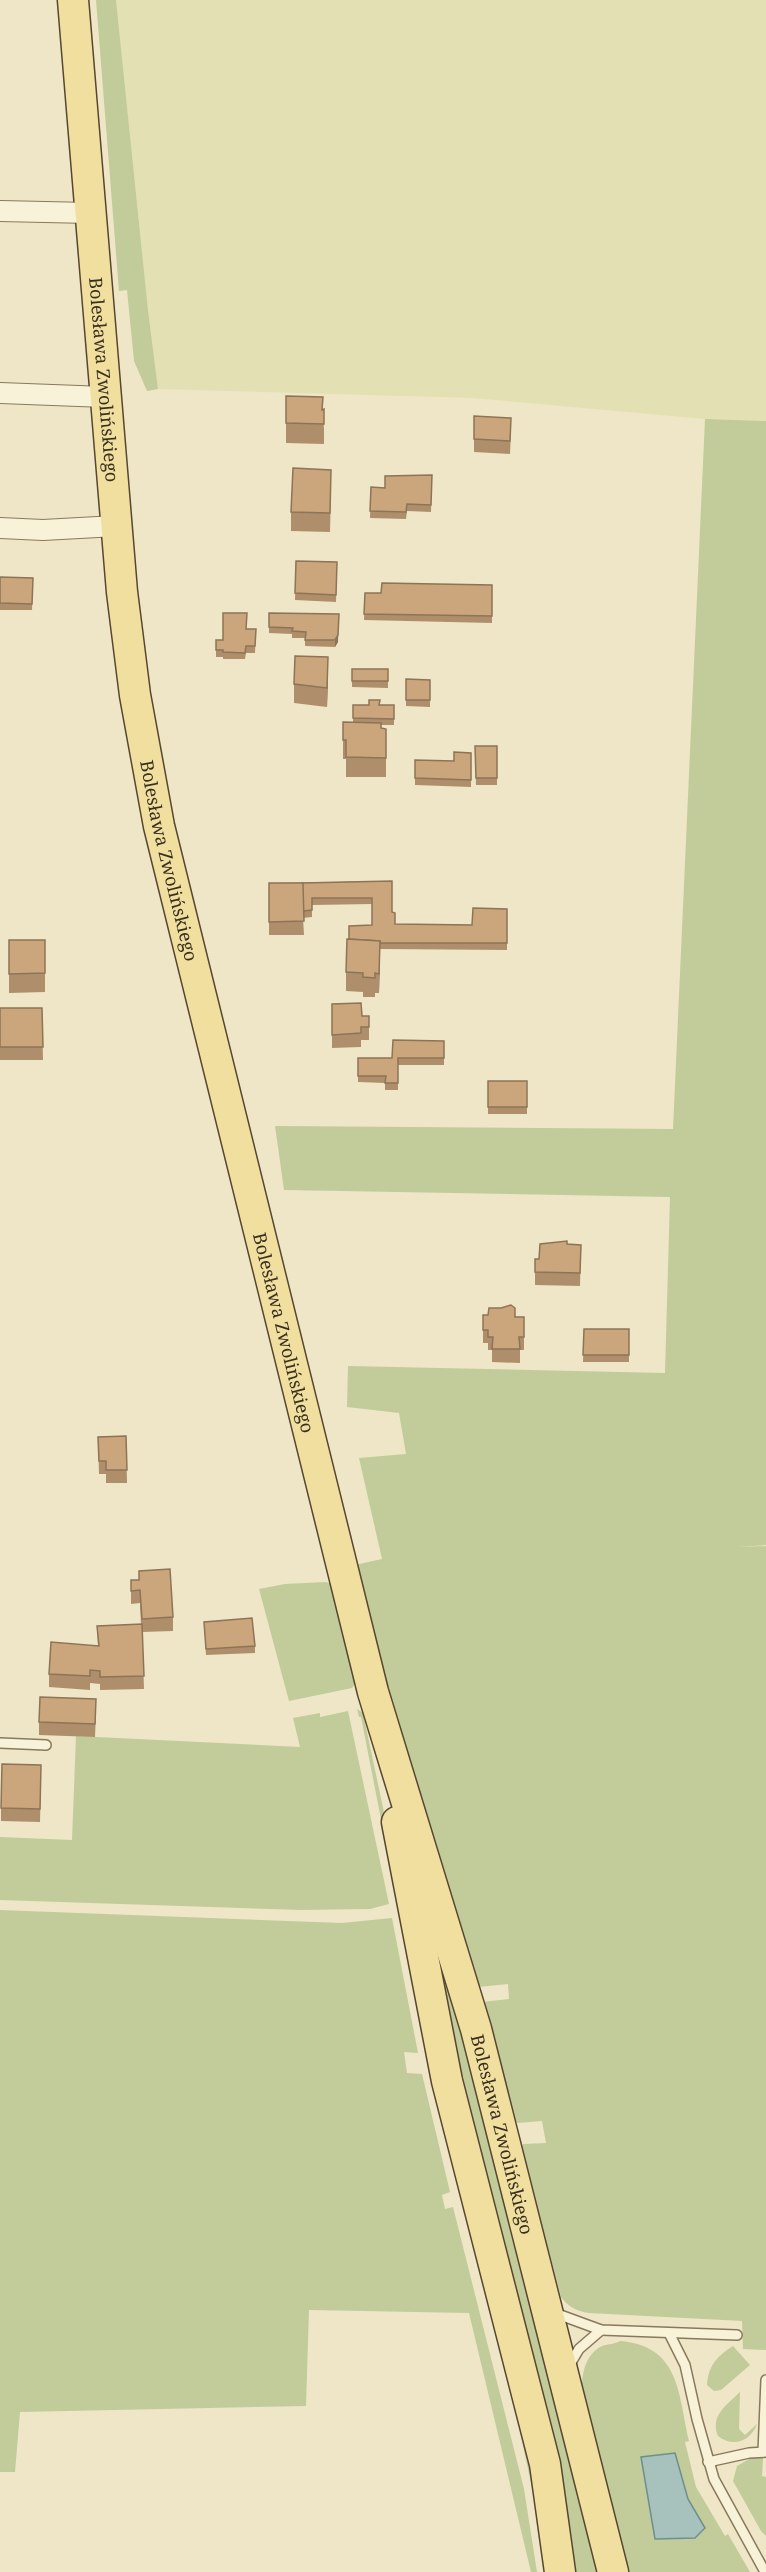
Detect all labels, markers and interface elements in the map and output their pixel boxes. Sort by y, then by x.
street label: Bolesława Zwolińskiego [84,276,125,483]
street label: Bolesława Zwolińskiego [135,758,204,964]
street label: Bolesława Zwolińskiego [248,1230,321,1435]
street label: Bolesława Zwolińskiego [466,2032,539,2237]

